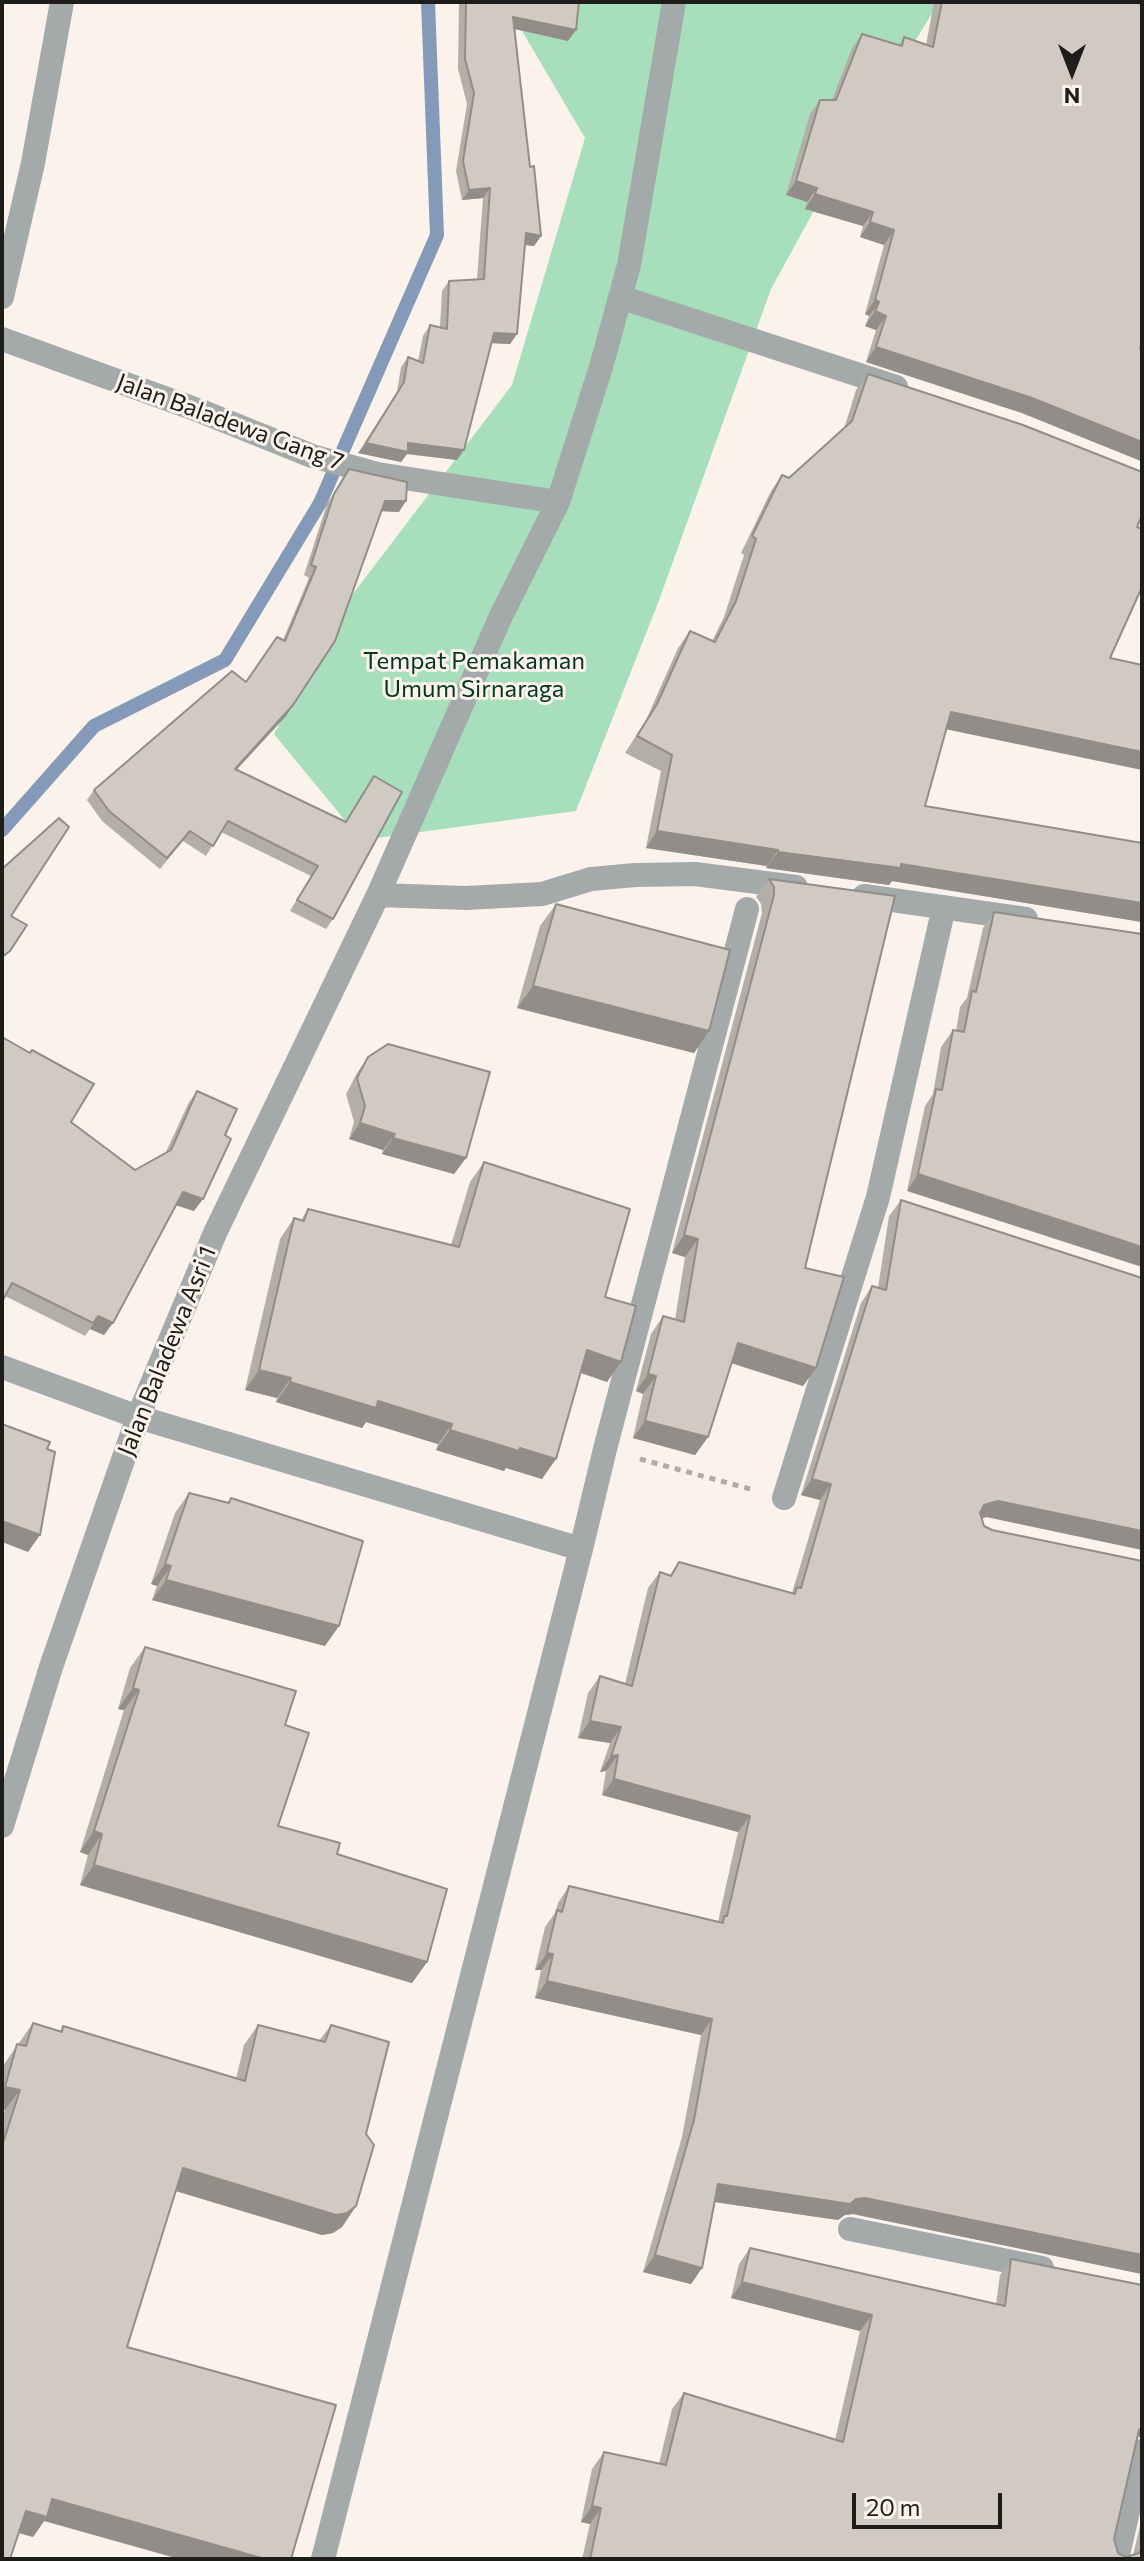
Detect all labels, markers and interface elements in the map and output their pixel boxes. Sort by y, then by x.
north arrow [1032,32,1112,112]
text: N [1064,83,1080,110]
street label: Jalan Baladewa Gang 7 [112,367,348,477]
park label: Tempat Pemakaman Umum Sirnaraga [363,647,585,703]
street label: Jalan Baladewa Asri 1 [112,1242,222,1460]
scale bar [856,2477,1006,2527]
text: 20 m [866,2492,920,2521]

